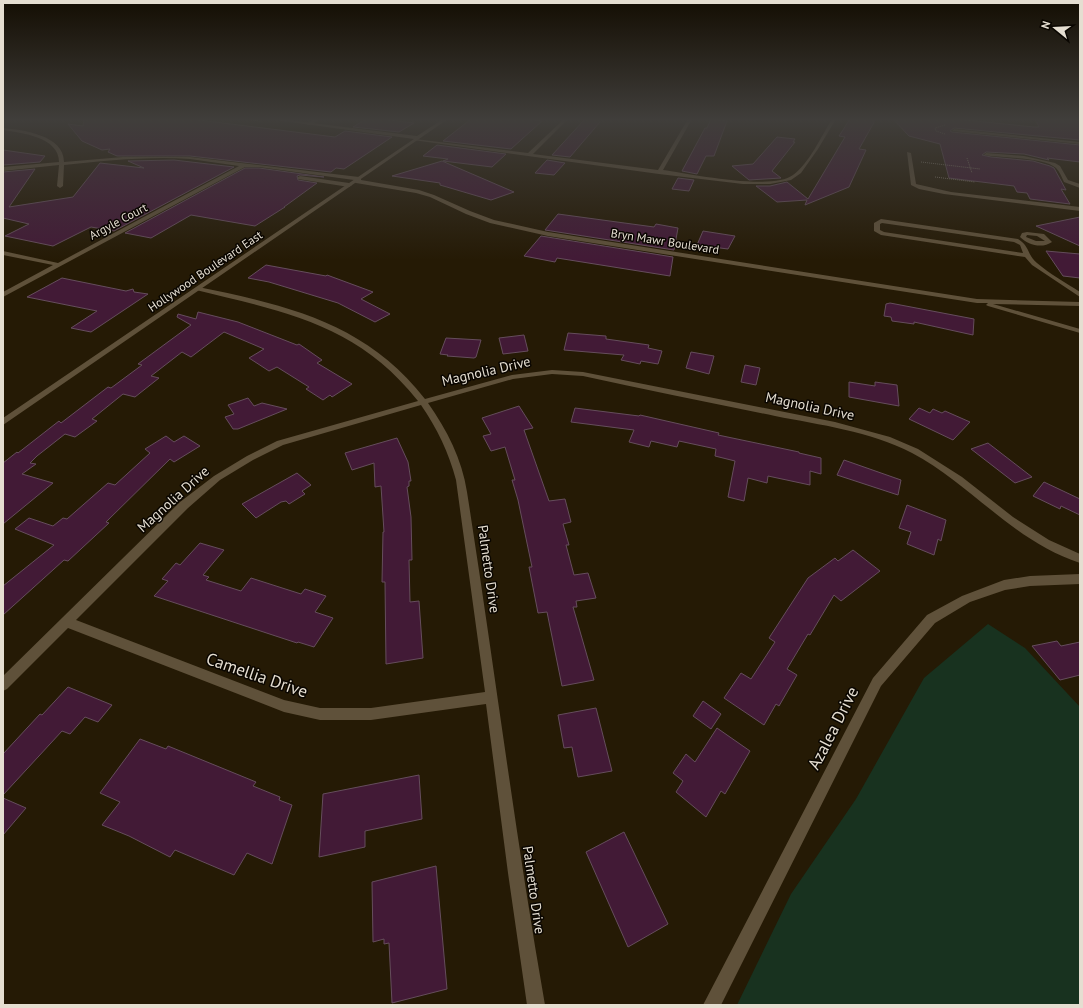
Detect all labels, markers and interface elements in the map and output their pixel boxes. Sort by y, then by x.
north arrow [1035,8,1075,48]
text: N [1038,19,1053,31]
street label: Argyle Court [86,199,150,243]
street label: Bryn Mawr Boulevard [610,225,720,257]
street label: Hollywood Boulevard East [145,227,265,315]
street label: Magnolia Drive [440,352,532,390]
street label: Magnolia Drive [764,388,856,424]
street label: Magnolia Drive [133,462,213,536]
street label: Palmetto Drive [474,524,504,614]
street label: Camellia Drive [203,647,311,703]
street label: Azalea Drive [803,683,863,773]
street label: Palmetto Drive [519,845,549,935]

